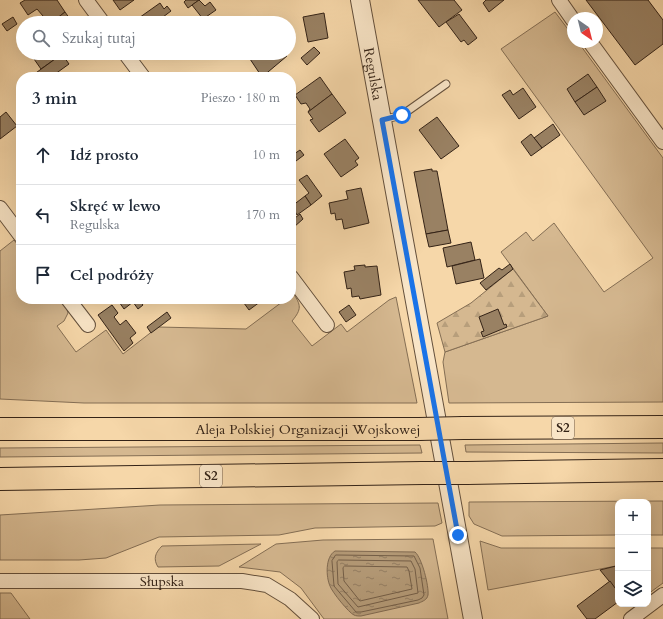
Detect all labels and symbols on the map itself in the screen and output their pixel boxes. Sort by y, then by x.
north arrow [567,12,603,48]
street label: Regulska [359,46,388,102]
route start [393,106,411,124]
road number: S2 [552,417,574,439]
street label: Aleja Polskiej Organizacji Wojskowej [195,420,421,439]
road number: S2 [200,465,222,487]
route end [449,526,467,544]
street label: Słupska [140,572,184,591]

